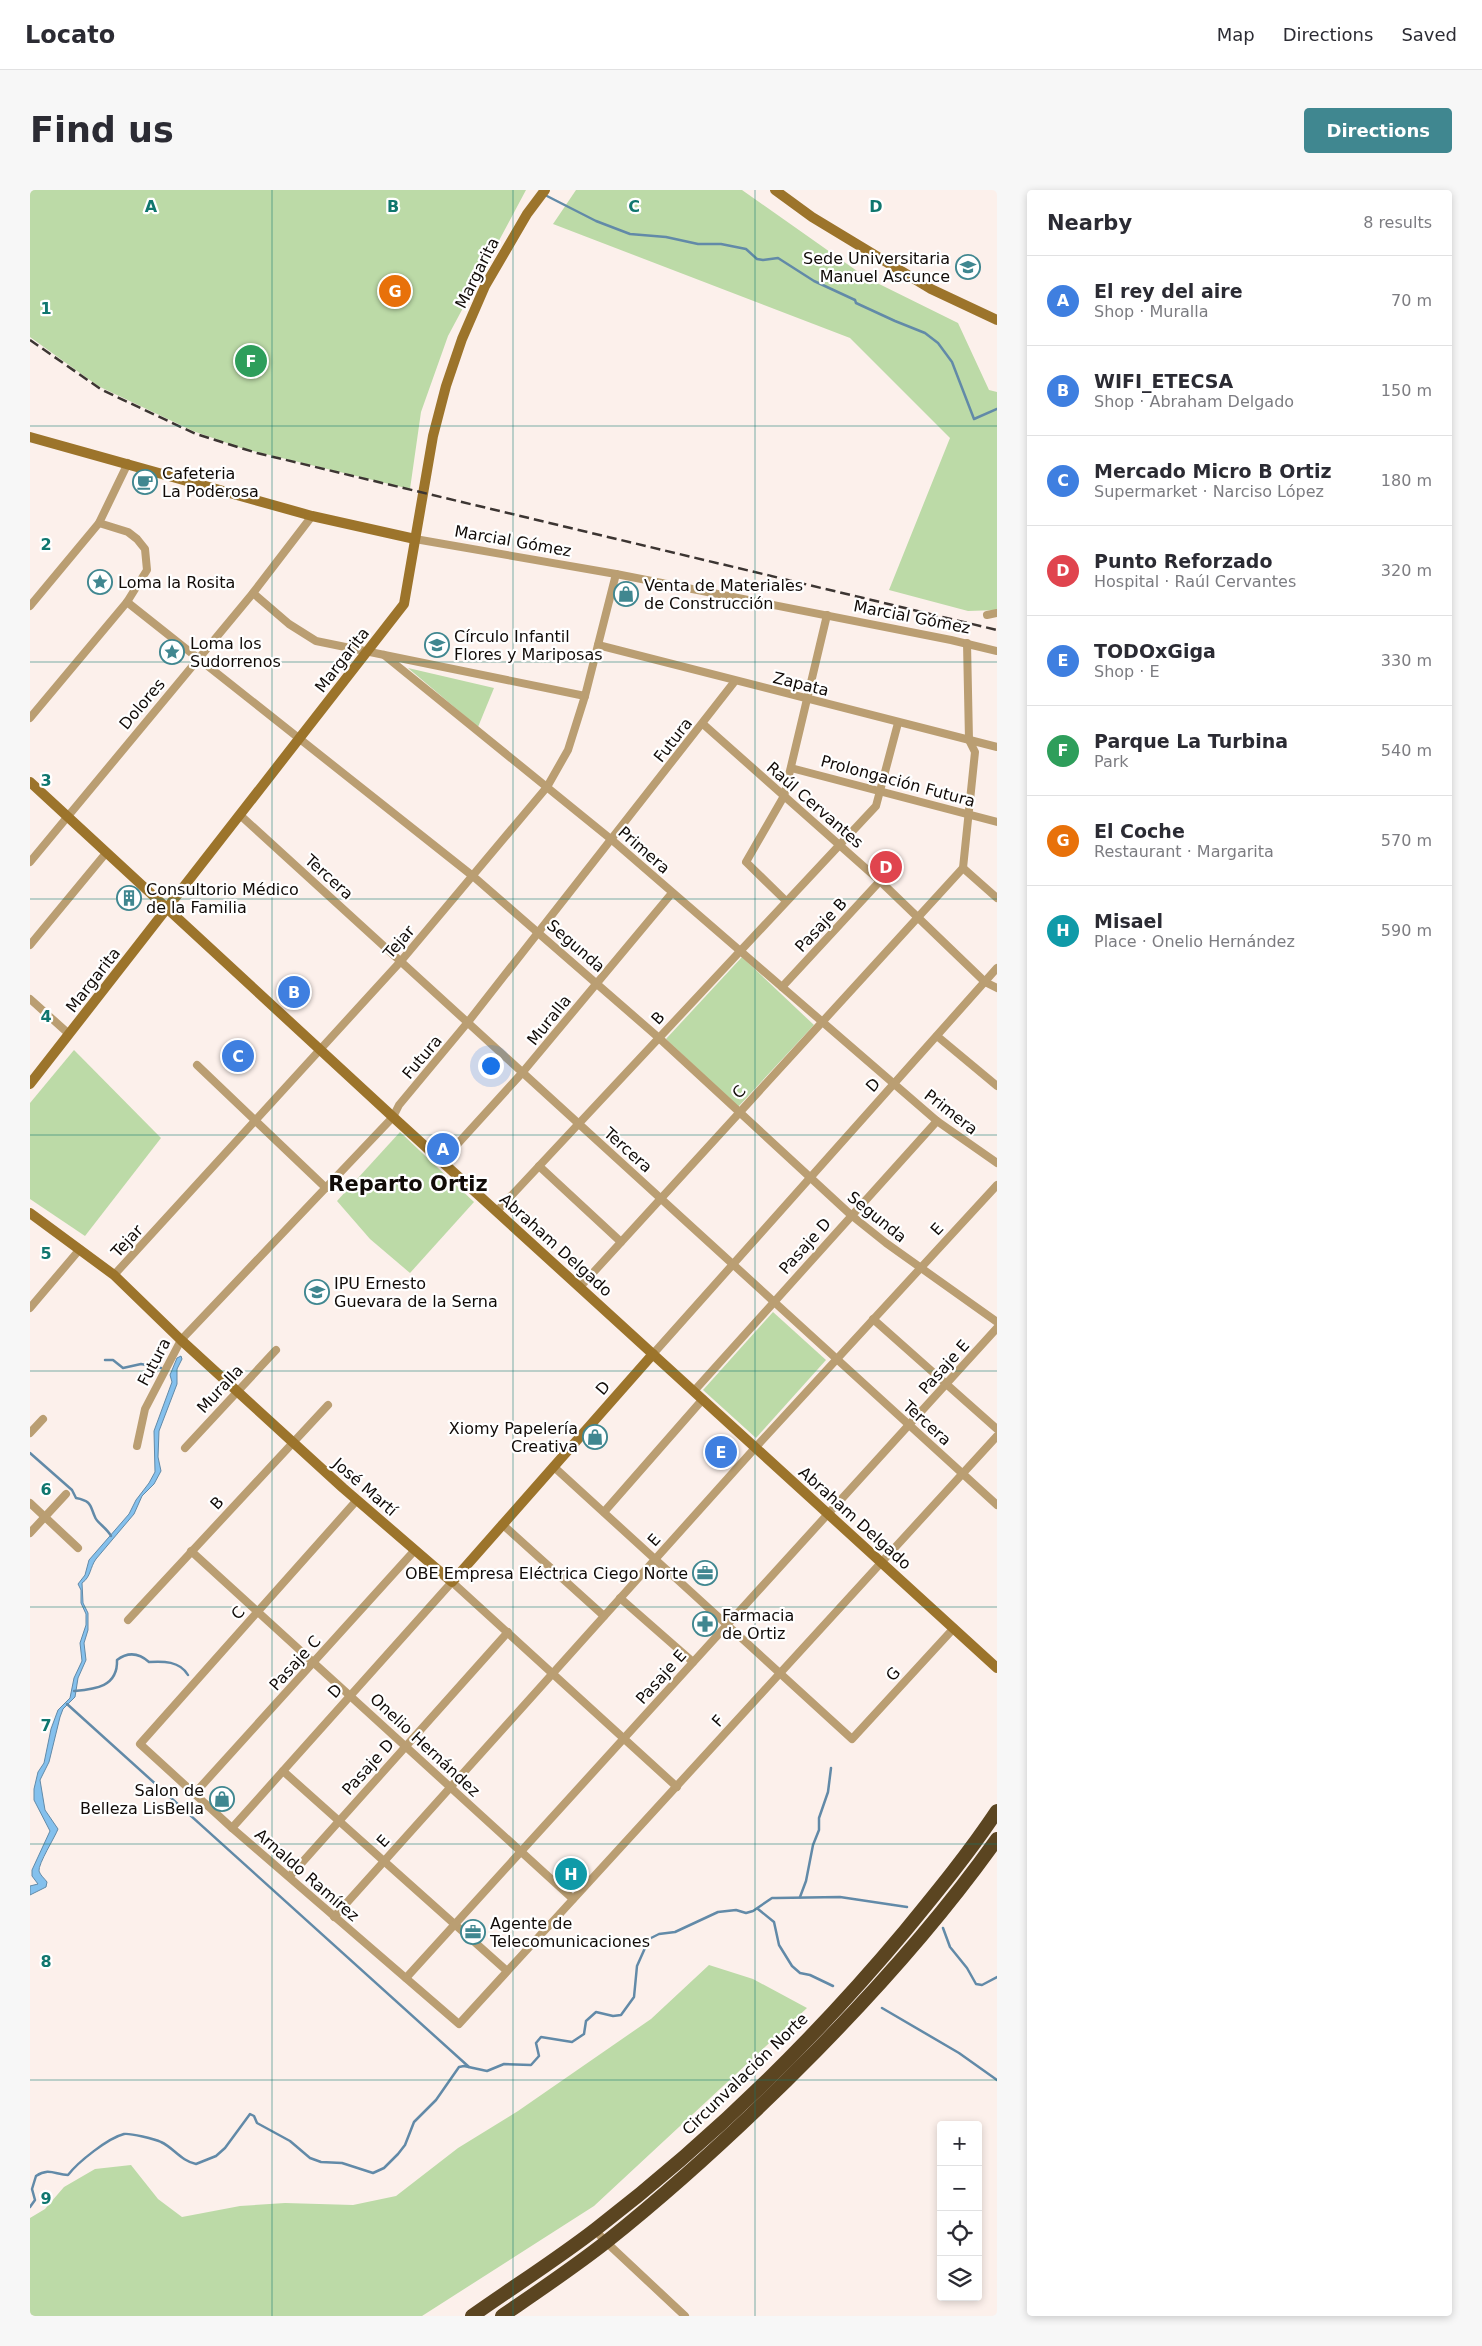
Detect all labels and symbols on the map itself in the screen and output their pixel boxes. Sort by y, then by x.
text: A [145,197,158,216]
text: B [387,197,399,216]
text: C [628,197,640,216]
text: D [869,197,883,216]
street label: Margarita [451,234,503,312]
place label: Sede Universitaria Manuel Ascunce [803,249,950,286]
school or university icon: Sede Universitaria Manuel Ascunce [955,254,981,280]
pin: G [379,272,411,310]
text: 1 [40,299,52,318]
pin: F [235,342,267,380]
place label: Cafeteria La Poderosa [162,464,259,501]
cafe icon: Cafeteria La Poderosa [132,469,158,495]
street label: Marcial Gómez [453,521,573,561]
text: 2 [40,535,52,554]
place icon: Loma la Rosita [87,569,113,595]
place label: Loma la Rosita [118,573,235,592]
place label: Venta de Materiales de Construcción [644,576,803,613]
shop icon: Venta de Materiales de Construcción [613,581,639,607]
street label: Marcial Gómez [852,596,972,638]
street label: Margarita [311,624,373,696]
place label: Círculo Infantil Flores y Mariposas [454,627,603,664]
school or university icon: Círculo Infantil Flores y Mariposas [424,632,450,658]
place label: Loma los Sudorrenos [190,634,281,671]
place icon: Loma los Sudorrenos [159,639,185,665]
street label: Zapata [771,668,831,700]
street label: Dolores [115,675,169,733]
street label: Futura [650,714,696,766]
street label: Prolongación Futura [819,751,977,811]
street label: Raúl Cervantes [763,758,867,852]
text: 3 [40,771,52,790]
street label: Primera [614,822,674,878]
pin: D [870,848,902,886]
street label: Tercera [300,850,357,904]
place label: Consultorio Médico de la Familia [146,880,299,917]
building icon: Consultorio Médico de la Familia [116,885,142,911]
street label: Pasaje B [791,894,851,956]
street label: Segunda [543,916,609,976]
street label: Tejar [379,921,419,963]
street label: Margarita [62,944,124,1016]
pin: B [278,973,310,1011]
street label: Muralla [523,991,575,1049]
text: 4 [40,1007,52,1026]
street label: B [647,1008,669,1028]
street label: Futura [398,1031,446,1083]
pin: C [222,1037,254,1075]
your location [478,1053,504,1079]
street label: D [862,1074,884,1096]
street label: C [728,1081,750,1103]
street label: Primera [921,1085,981,1139]
street label: Tercera [599,1123,656,1177]
pin: A [427,1130,459,1168]
district label: Reparto Ortiz [328,1172,488,1196]
street label: Segunda [844,1187,910,1247]
street label: Abraham Delgado [496,1190,616,1300]
street label: Pasaje D [775,1214,835,1278]
street label: E [927,1219,947,1239]
street label: Tejar [107,1220,147,1262]
text: 5 [40,1244,52,1263]
place label: IPU Ernesto Guevara de la Serna [334,1274,498,1311]
school or university icon: IPU Ernesto Guevara de la Serna [304,1279,330,1305]
street label: Futura [134,1335,174,1389]
street label: Pasaje E [915,1336,973,1398]
street label: Muralla [193,1361,247,1417]
street label: D [592,1377,614,1399]
street label: Tercera [898,1396,955,1450]
place label: Xiomy Papelería Creativa [449,1419,578,1456]
shop icon: Xiomy Papelería Creativa [582,1424,608,1450]
pin: E [705,1433,737,1471]
street label: José Martí [328,1453,401,1520]
street label: Abraham Delgado [795,1463,915,1573]
text: 6 [40,1480,52,1499]
street label: B [206,1493,228,1513]
street label: E [644,1530,664,1550]
office icon: OBE Empresa Eléctrica Ciego Norte [692,1560,718,1586]
place label: OBE Empresa Eléctrica Ciego Norte [405,1564,688,1583]
street label: C [227,1602,249,1624]
place label: Farmacia de Ortiz [722,1606,794,1643]
pharmacy icon: Farmacia de Ortiz [692,1611,718,1637]
street label: Pasaje C [265,1632,325,1694]
street label: Pasaje E [632,1646,690,1708]
street label: G [882,1663,904,1685]
street label: D [324,1680,346,1702]
street label: Onelio Hernández [366,1689,484,1801]
street label: F [708,1711,728,1731]
text: 7 [40,1716,52,1735]
street label: Pasaje D [338,1735,398,1799]
place label: Salon de Belleza LisBella [80,1781,204,1818]
shop icon: Salon de Belleza LisBella [209,1786,235,1812]
street label: Arnaldo Ramírez [251,1825,363,1925]
street label: E [373,1831,393,1851]
pin: H [555,1855,587,1893]
place label: Agente de Telecomunicaciones [489,1914,650,1951]
office icon: Agente de Telecomunicaciones [460,1919,486,1945]
text: 8 [40,1952,52,1971]
street label: Circunvalación Norte [678,2009,812,2139]
text: 9 [40,2189,52,2208]

